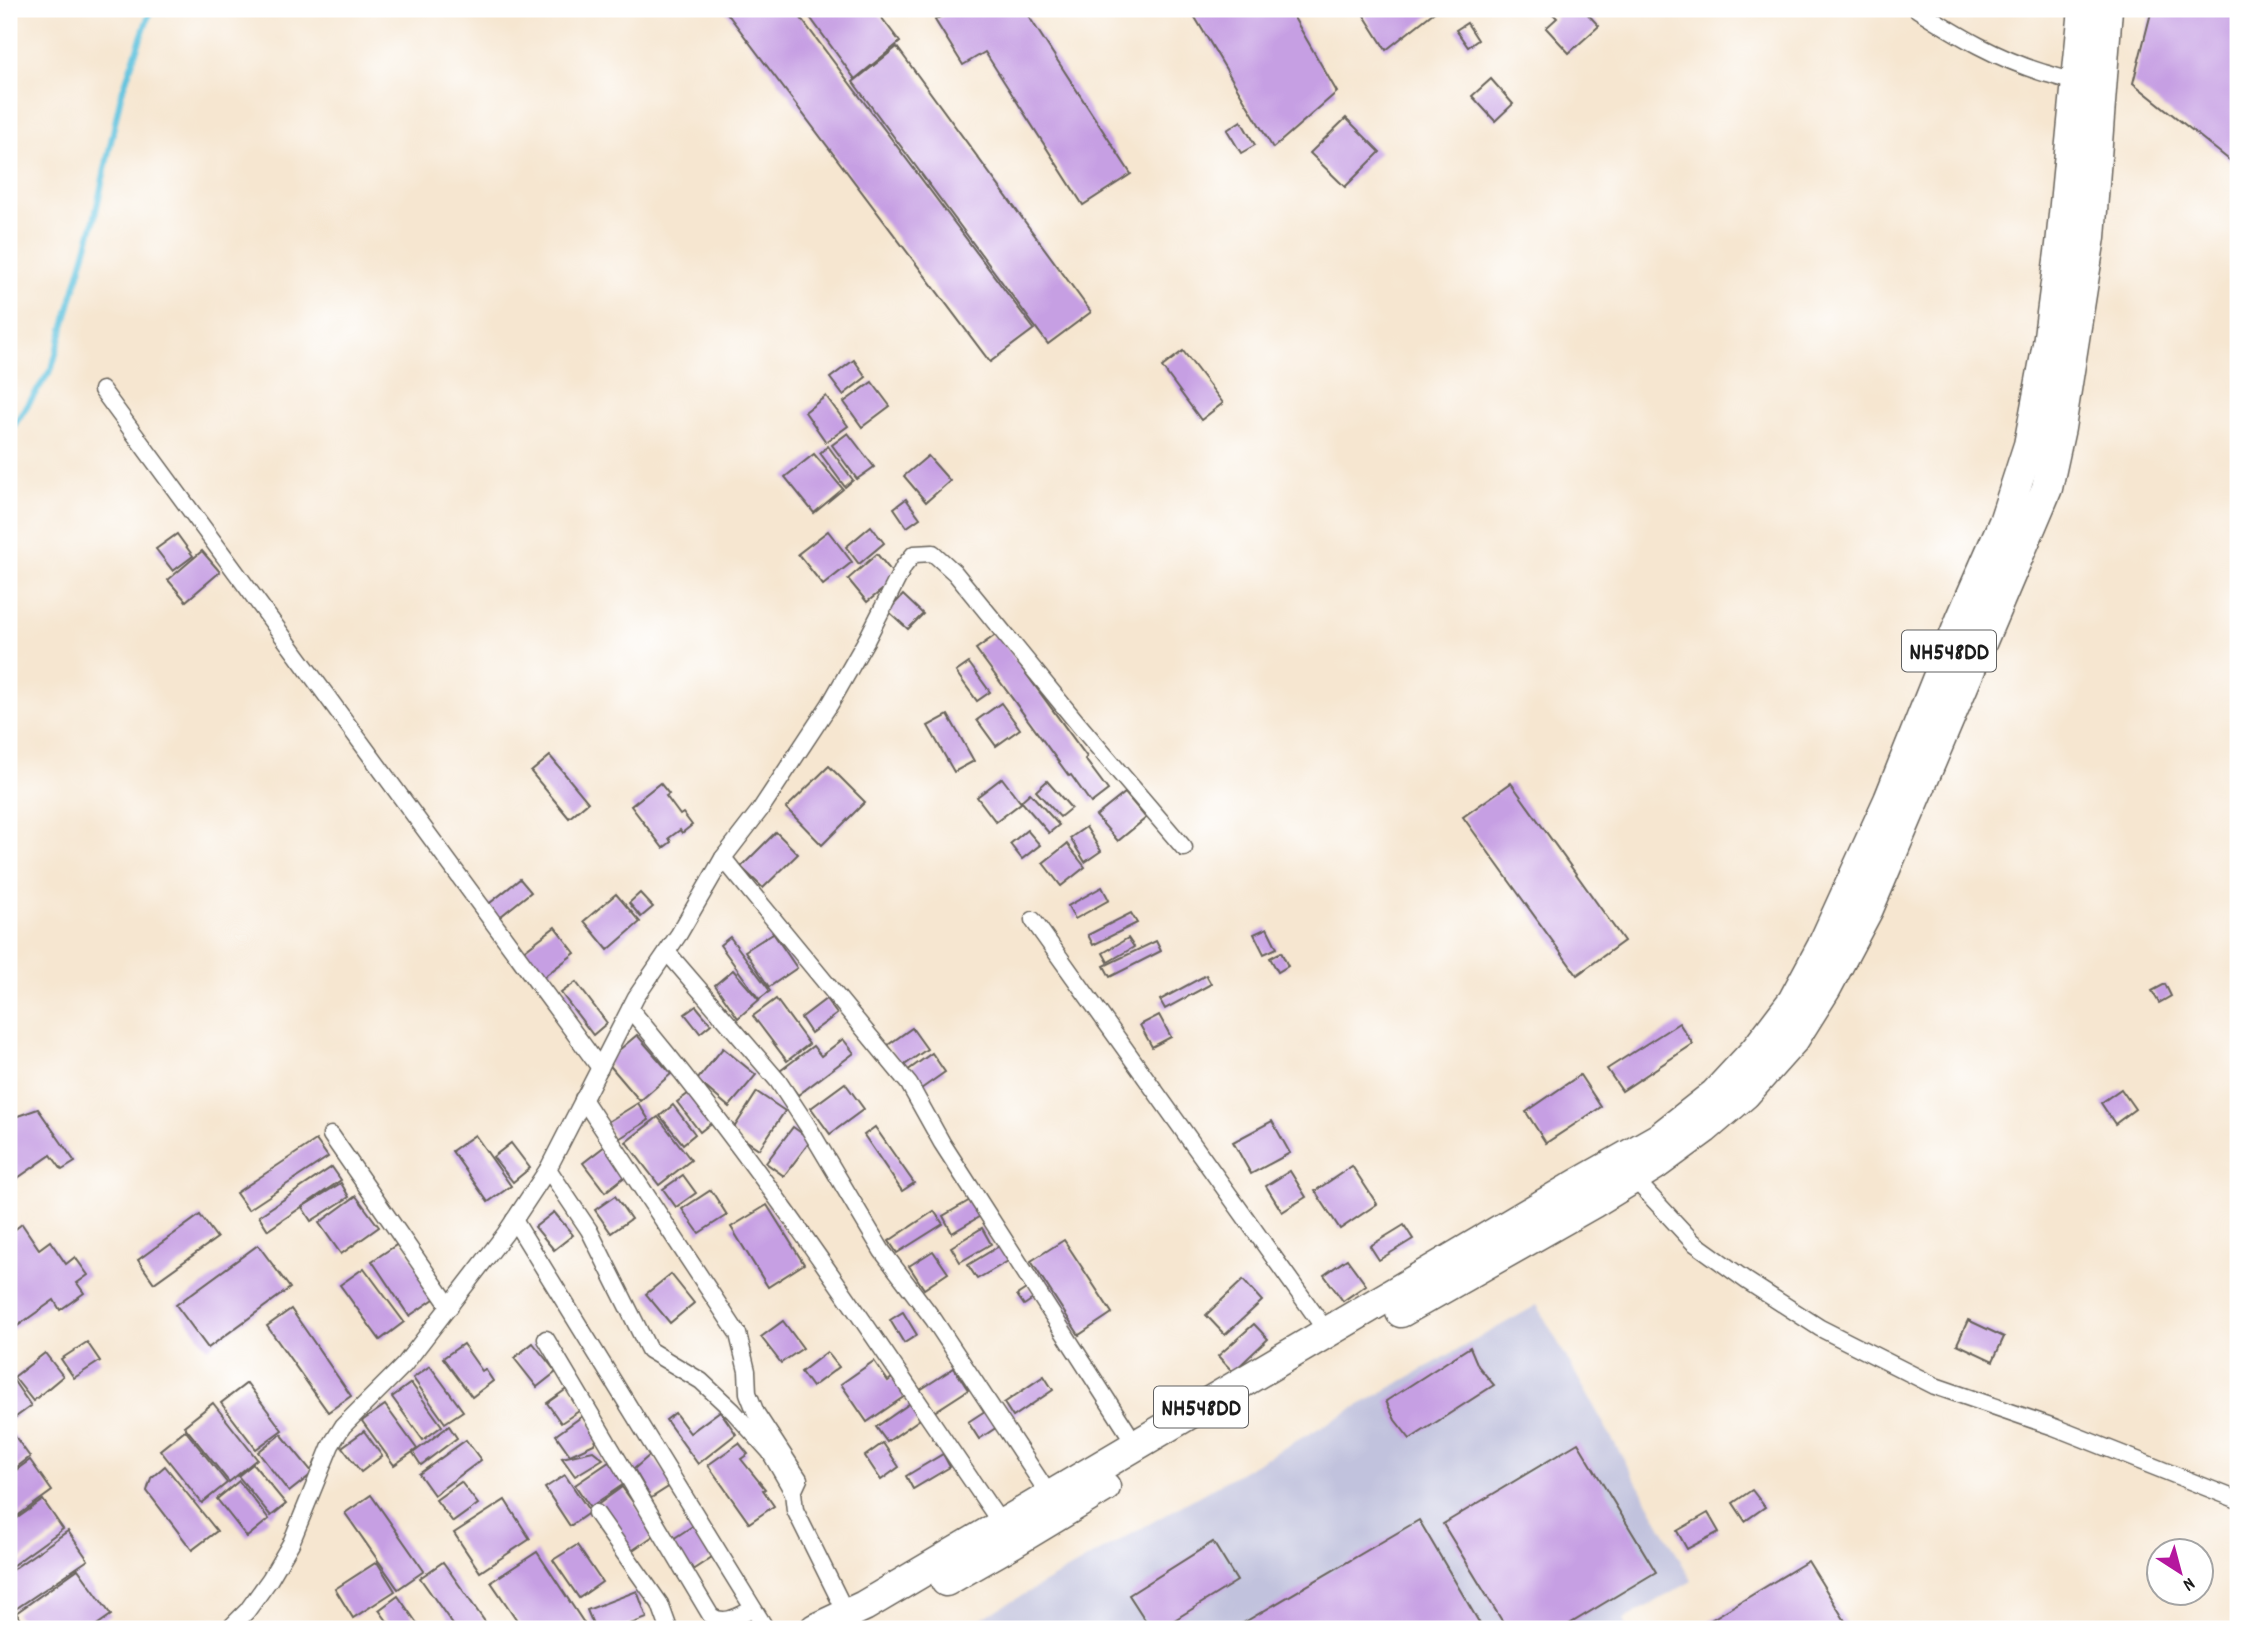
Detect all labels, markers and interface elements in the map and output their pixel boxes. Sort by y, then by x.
road number: NH548DD [1902,630,1996,672]
road number: NH548DD [1154,1386,1248,1428]
north arrow [2146,1536,2216,1606]
text: N [2176,1569,2200,1597]

